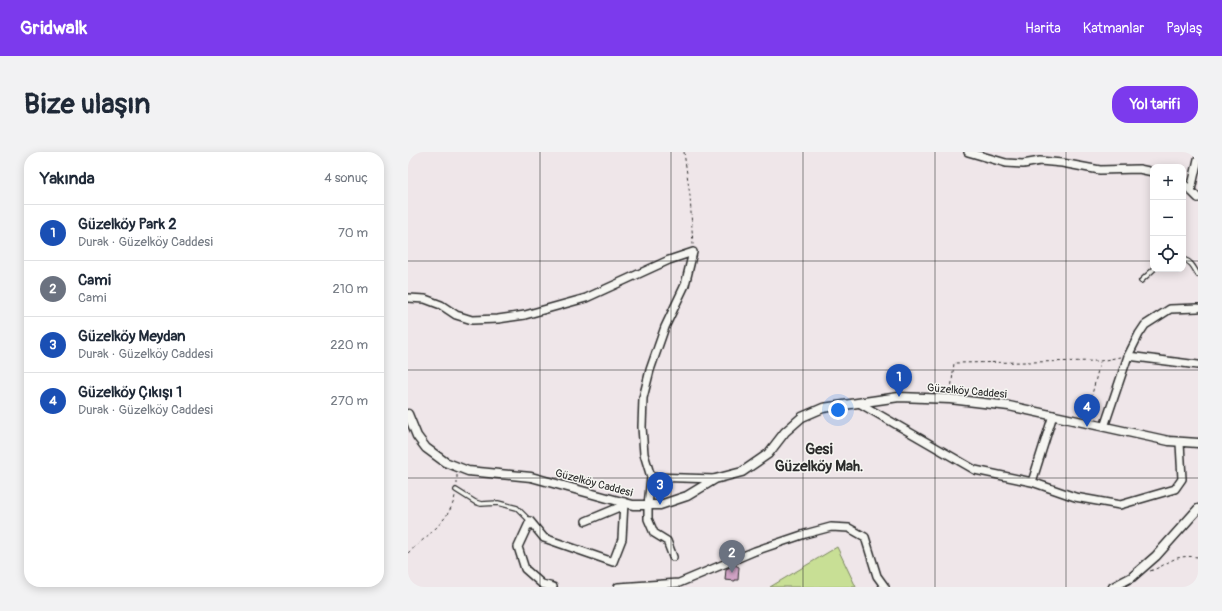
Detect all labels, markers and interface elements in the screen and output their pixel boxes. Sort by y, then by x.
text: Gridwalk [20,16,87,40]
text: Harita [1025,20,1061,37]
text: Katmanlar [1083,20,1144,37]
text: Paylaş [1166,20,1202,37]
button: Yol tarifi [1112,86,1198,123]
text: Bize ulaşın [24,87,150,122]
map controls [1150,164,1186,272]
button: + [1150,164,1186,200]
text: Yakında [40,168,95,189]
text: 4 sonuç [324,170,368,186]
button: − [1150,200,1186,236]
text: Güzelköy Park 2 [78,215,177,234]
text: 1 [50,225,56,241]
text: 70 m [338,225,368,241]
text: Durak · Güzelköy Caddesi [78,234,213,250]
button: locate [1150,236,1186,272]
text: Cami [78,271,111,290]
text: 2 [49,281,57,297]
text: 210 m [332,281,368,297]
text: Cami [78,290,107,306]
text: Güzelköy Meydan [78,327,186,346]
text: 3 [49,337,57,353]
text: 220 m [330,337,368,353]
text: Durak · Güzelköy Caddesi [78,346,213,362]
pin: 1 [886,364,912,397]
street label: Güzelköy Caddesi [927,381,1008,401]
text: Güzelköy Çıkışı 1 [78,383,182,402]
text: 4 [49,393,57,409]
text: 270 m [331,393,368,409]
pin: 4 [1074,394,1100,427]
your location [828,400,848,420]
text: Durak · Güzelköy Caddesi [78,402,213,418]
district label: Gesi Güzelköy Mah. [775,440,863,476]
street label: Güzelköy Caddesi [554,466,635,500]
pin: 3 [647,472,673,505]
pin: 2 [719,540,745,573]

